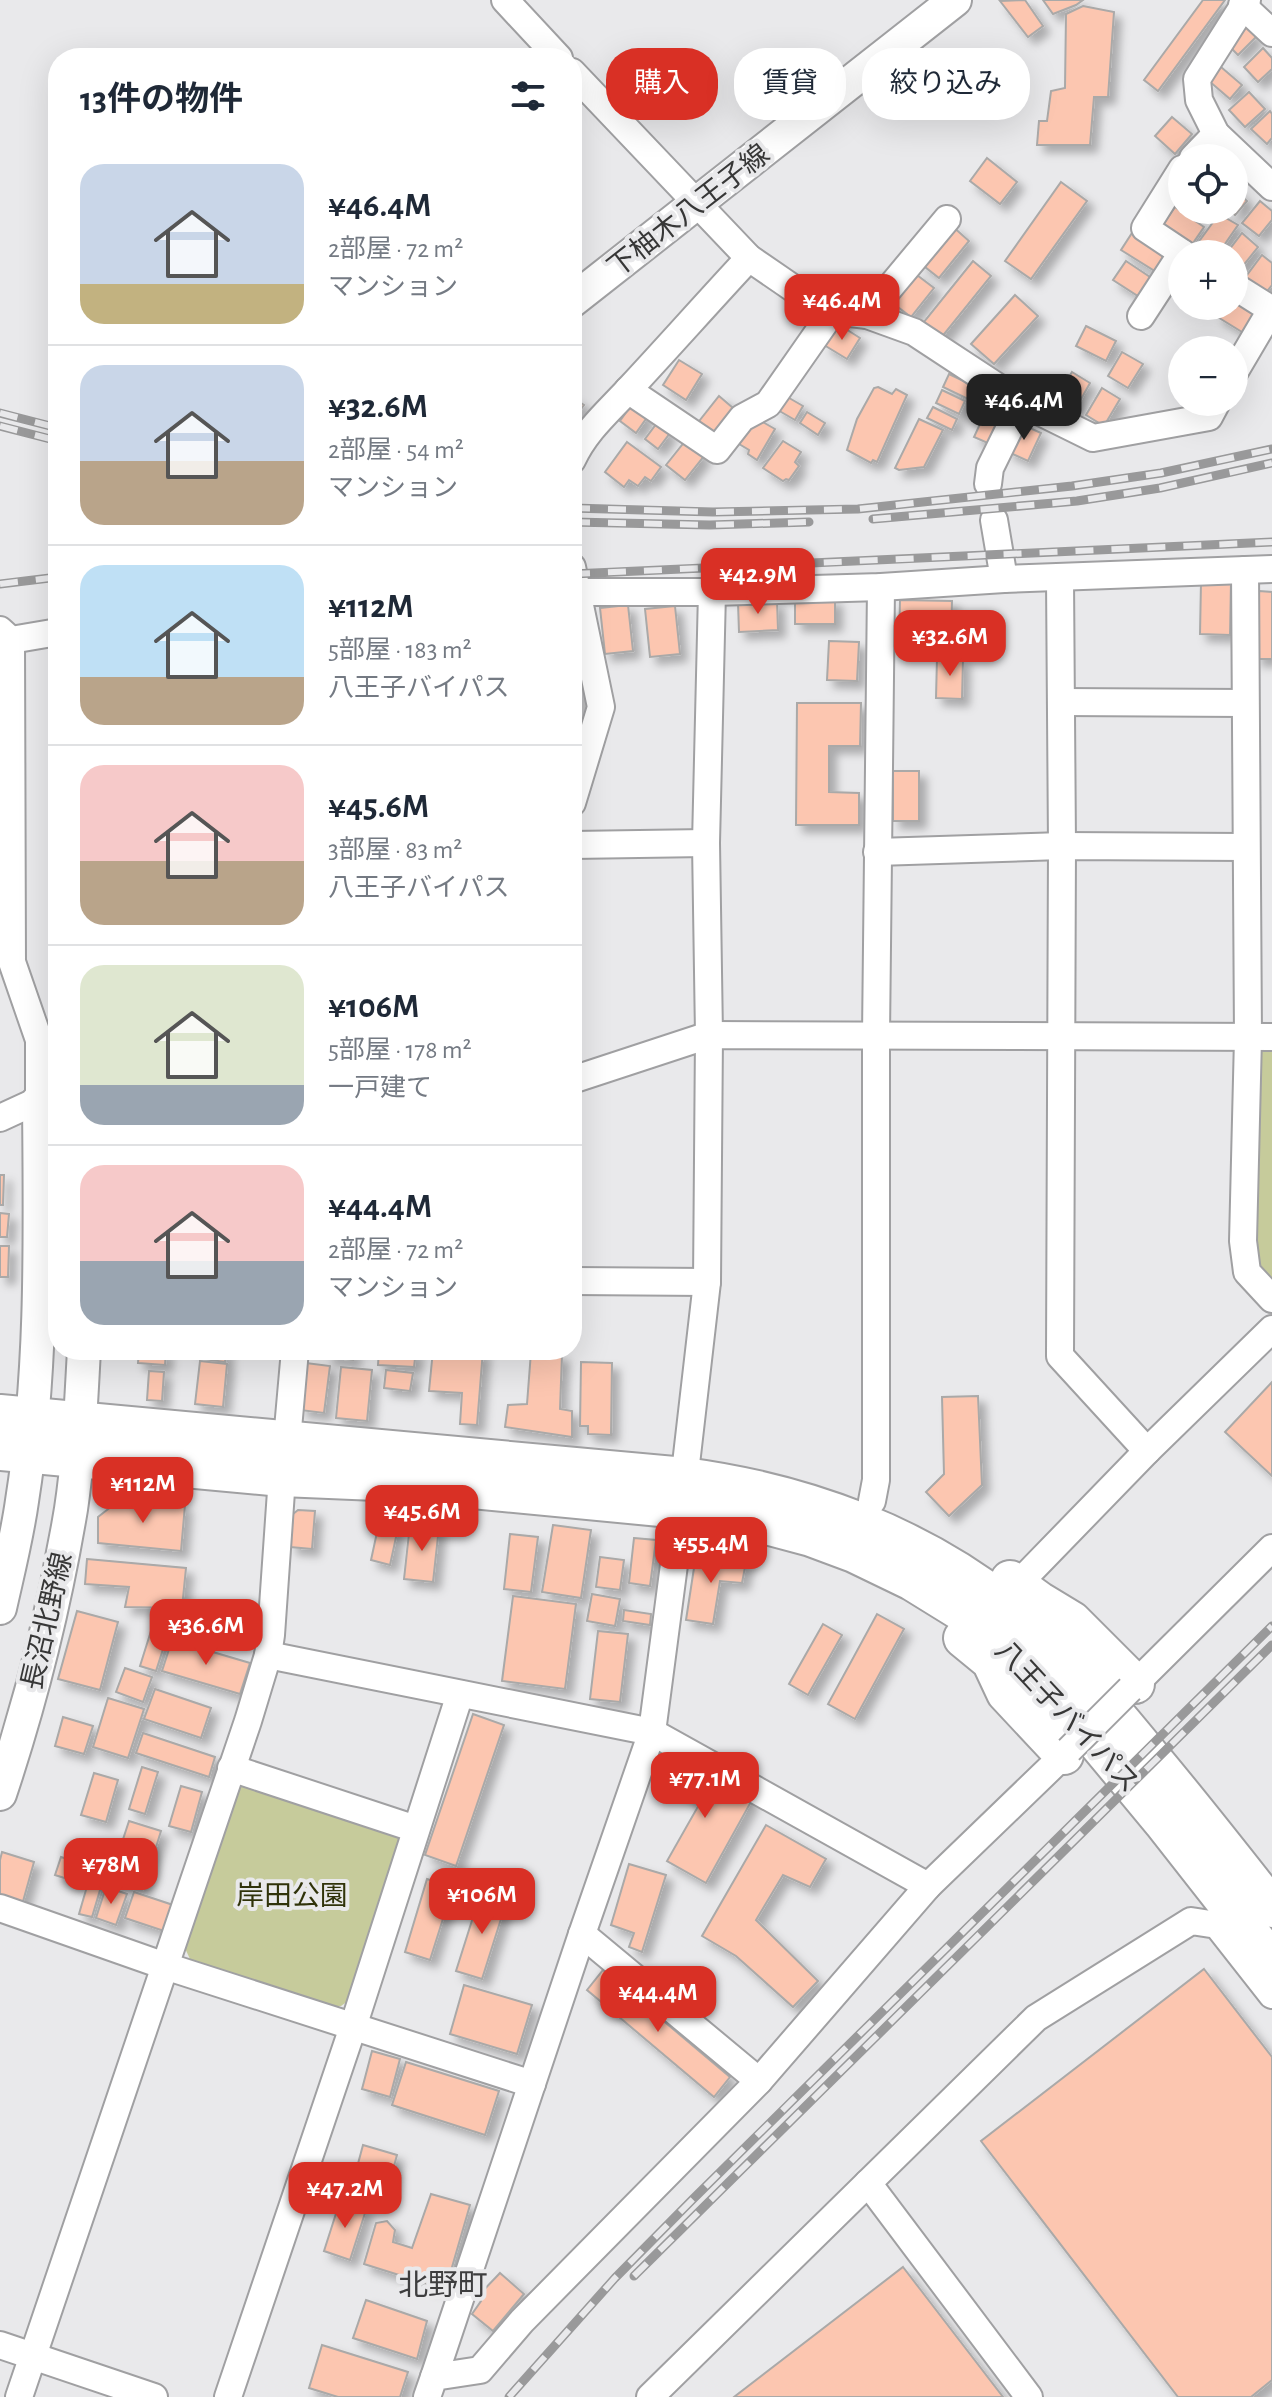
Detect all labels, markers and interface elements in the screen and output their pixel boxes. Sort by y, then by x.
chip: 購入 [606,48,718,120]
chip: 賃貸 [734,48,846,120]
chip: 絞り込み [862,48,1030,120]
icon: filters [506,74,550,118]
text: 13件の物件 [80,83,243,117]
street label: 下柚木八王子線 [602,139,775,283]
map controls [1168,144,1248,416]
button: locate [1168,144,1248,224]
text: ¥46.4M [328,189,431,223]
icon: home [144,196,240,292]
text: 2部屋 · 72 m² [328,236,463,262]
button: + [1168,240,1248,320]
text: マンション [328,274,458,300]
pin: ¥46.4M [777,274,907,342]
text: ¥46.4M [802,287,882,313]
button: − [1168,336,1248,416]
pin: ¥46.4M [959,374,1089,442]
text: ¥46.4M [984,387,1064,413]
text: ¥32.6M [328,390,428,424]
icon: home [144,397,240,493]
text: 2部屋 · 54 m² [328,437,464,463]
text: マンション [328,475,458,501]
pin: ¥42.9M [693,548,823,616]
text: ¥42.9M [719,561,797,587]
text: ¥112M [328,590,413,624]
icon: home [144,597,240,693]
pin: ¥32.6M [885,610,1015,678]
text: ¥32.6M [912,623,988,649]
text: 5部屋 · 183 m² [328,637,472,663]
text: 八王子バイパス [328,675,509,701]
text: ¥45.6M [328,790,429,824]
icon: home [144,797,240,893]
text: 3部屋 · 83 m² [328,837,462,863]
text: 八王子バイパス [328,875,509,901]
text: ¥106M [328,990,419,1024]
icon: home [144,997,240,1093]
text: 5部屋 · 178 m² [328,1037,472,1063]
text: 一戸建て [328,1075,432,1101]
text: ¥44.4M [328,1190,432,1224]
icon: home [144,1197,240,1293]
text: 2部屋 · 72 m² [328,1237,463,1263]
text: マンション [328,1275,458,1301]
pin: ¥112M [87,1457,199,1525]
text: ¥112M [110,1470,176,1496]
pin: ¥45.6M [357,1485,487,1553]
text: ¥45.6M [383,1498,461,1524]
pin: ¥55.4M [646,1517,776,1585]
text: ¥55.4M [673,1530,749,1556]
street label: 長沼北野線 [17,1550,77,1693]
pin: ¥36.6M [141,1599,271,1667]
text: ¥36.6M [168,1612,244,1638]
street label: 八王子バイパス [990,1636,1144,1798]
pin: ¥77.1M [640,1752,770,1820]
text: ¥77.1M [669,1765,741,1791]
pin: ¥78M [64,1838,158,1906]
text: ¥78M [82,1851,140,1877]
pin: ¥106M [426,1868,538,1936]
park label: 岸田公園 [236,1881,348,1911]
text: ¥106M [447,1881,517,1907]
pin: ¥44.4M [593,1966,723,2034]
text: ¥44.4M [618,1979,698,2005]
pin: ¥47.2M [280,2162,410,2230]
text: ¥47.2M [307,2175,383,2201]
district label: 北野町 [398,2270,488,2301]

